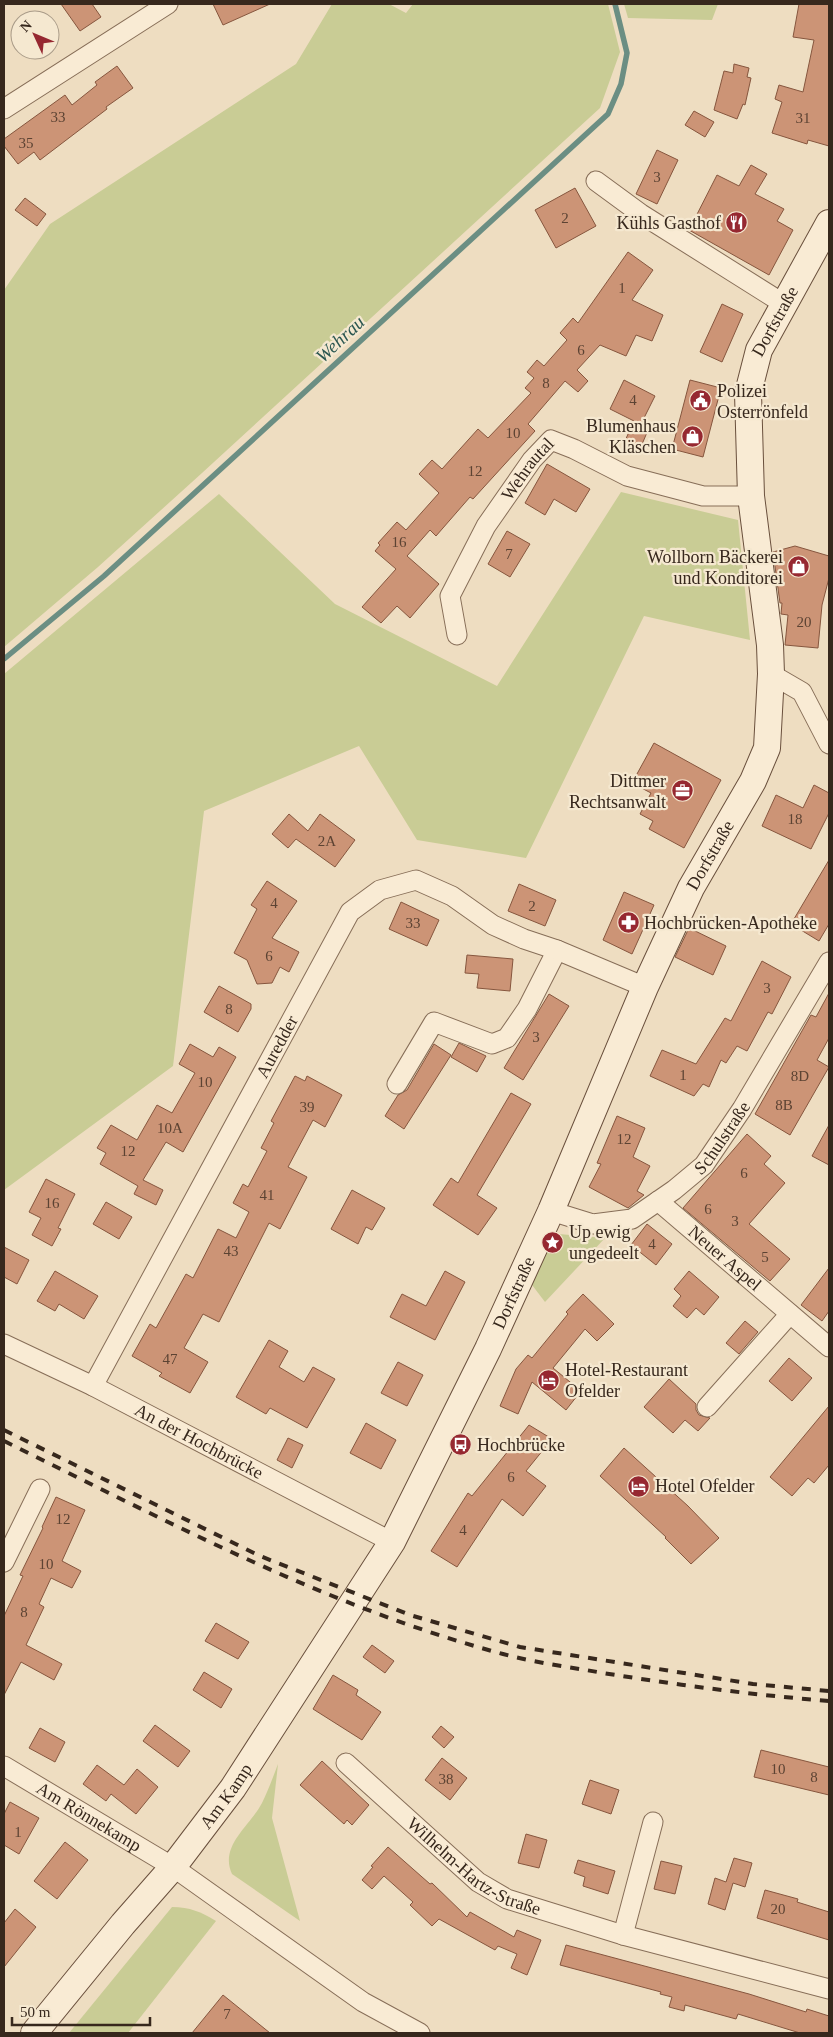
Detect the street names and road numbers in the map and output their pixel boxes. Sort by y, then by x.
street label: Dorfstraße [747,283,802,360]
street label: Wehrautal [497,434,558,504]
street label: Dorfstraße [682,817,738,893]
street label: Auredder [252,1012,302,1081]
street label: Schulstraße [690,1098,754,1179]
street label: Neuer Aspel [684,1221,765,1295]
street label: Dorfstraße [489,1254,539,1332]
street label: An der Hochbrücke [131,1400,267,1483]
street label: Am Kamp [196,1760,256,1833]
street label: Am Rönnekamp [33,1778,145,1856]
street label: Wilhelm-Hartz-Straße [403,1813,543,1919]

